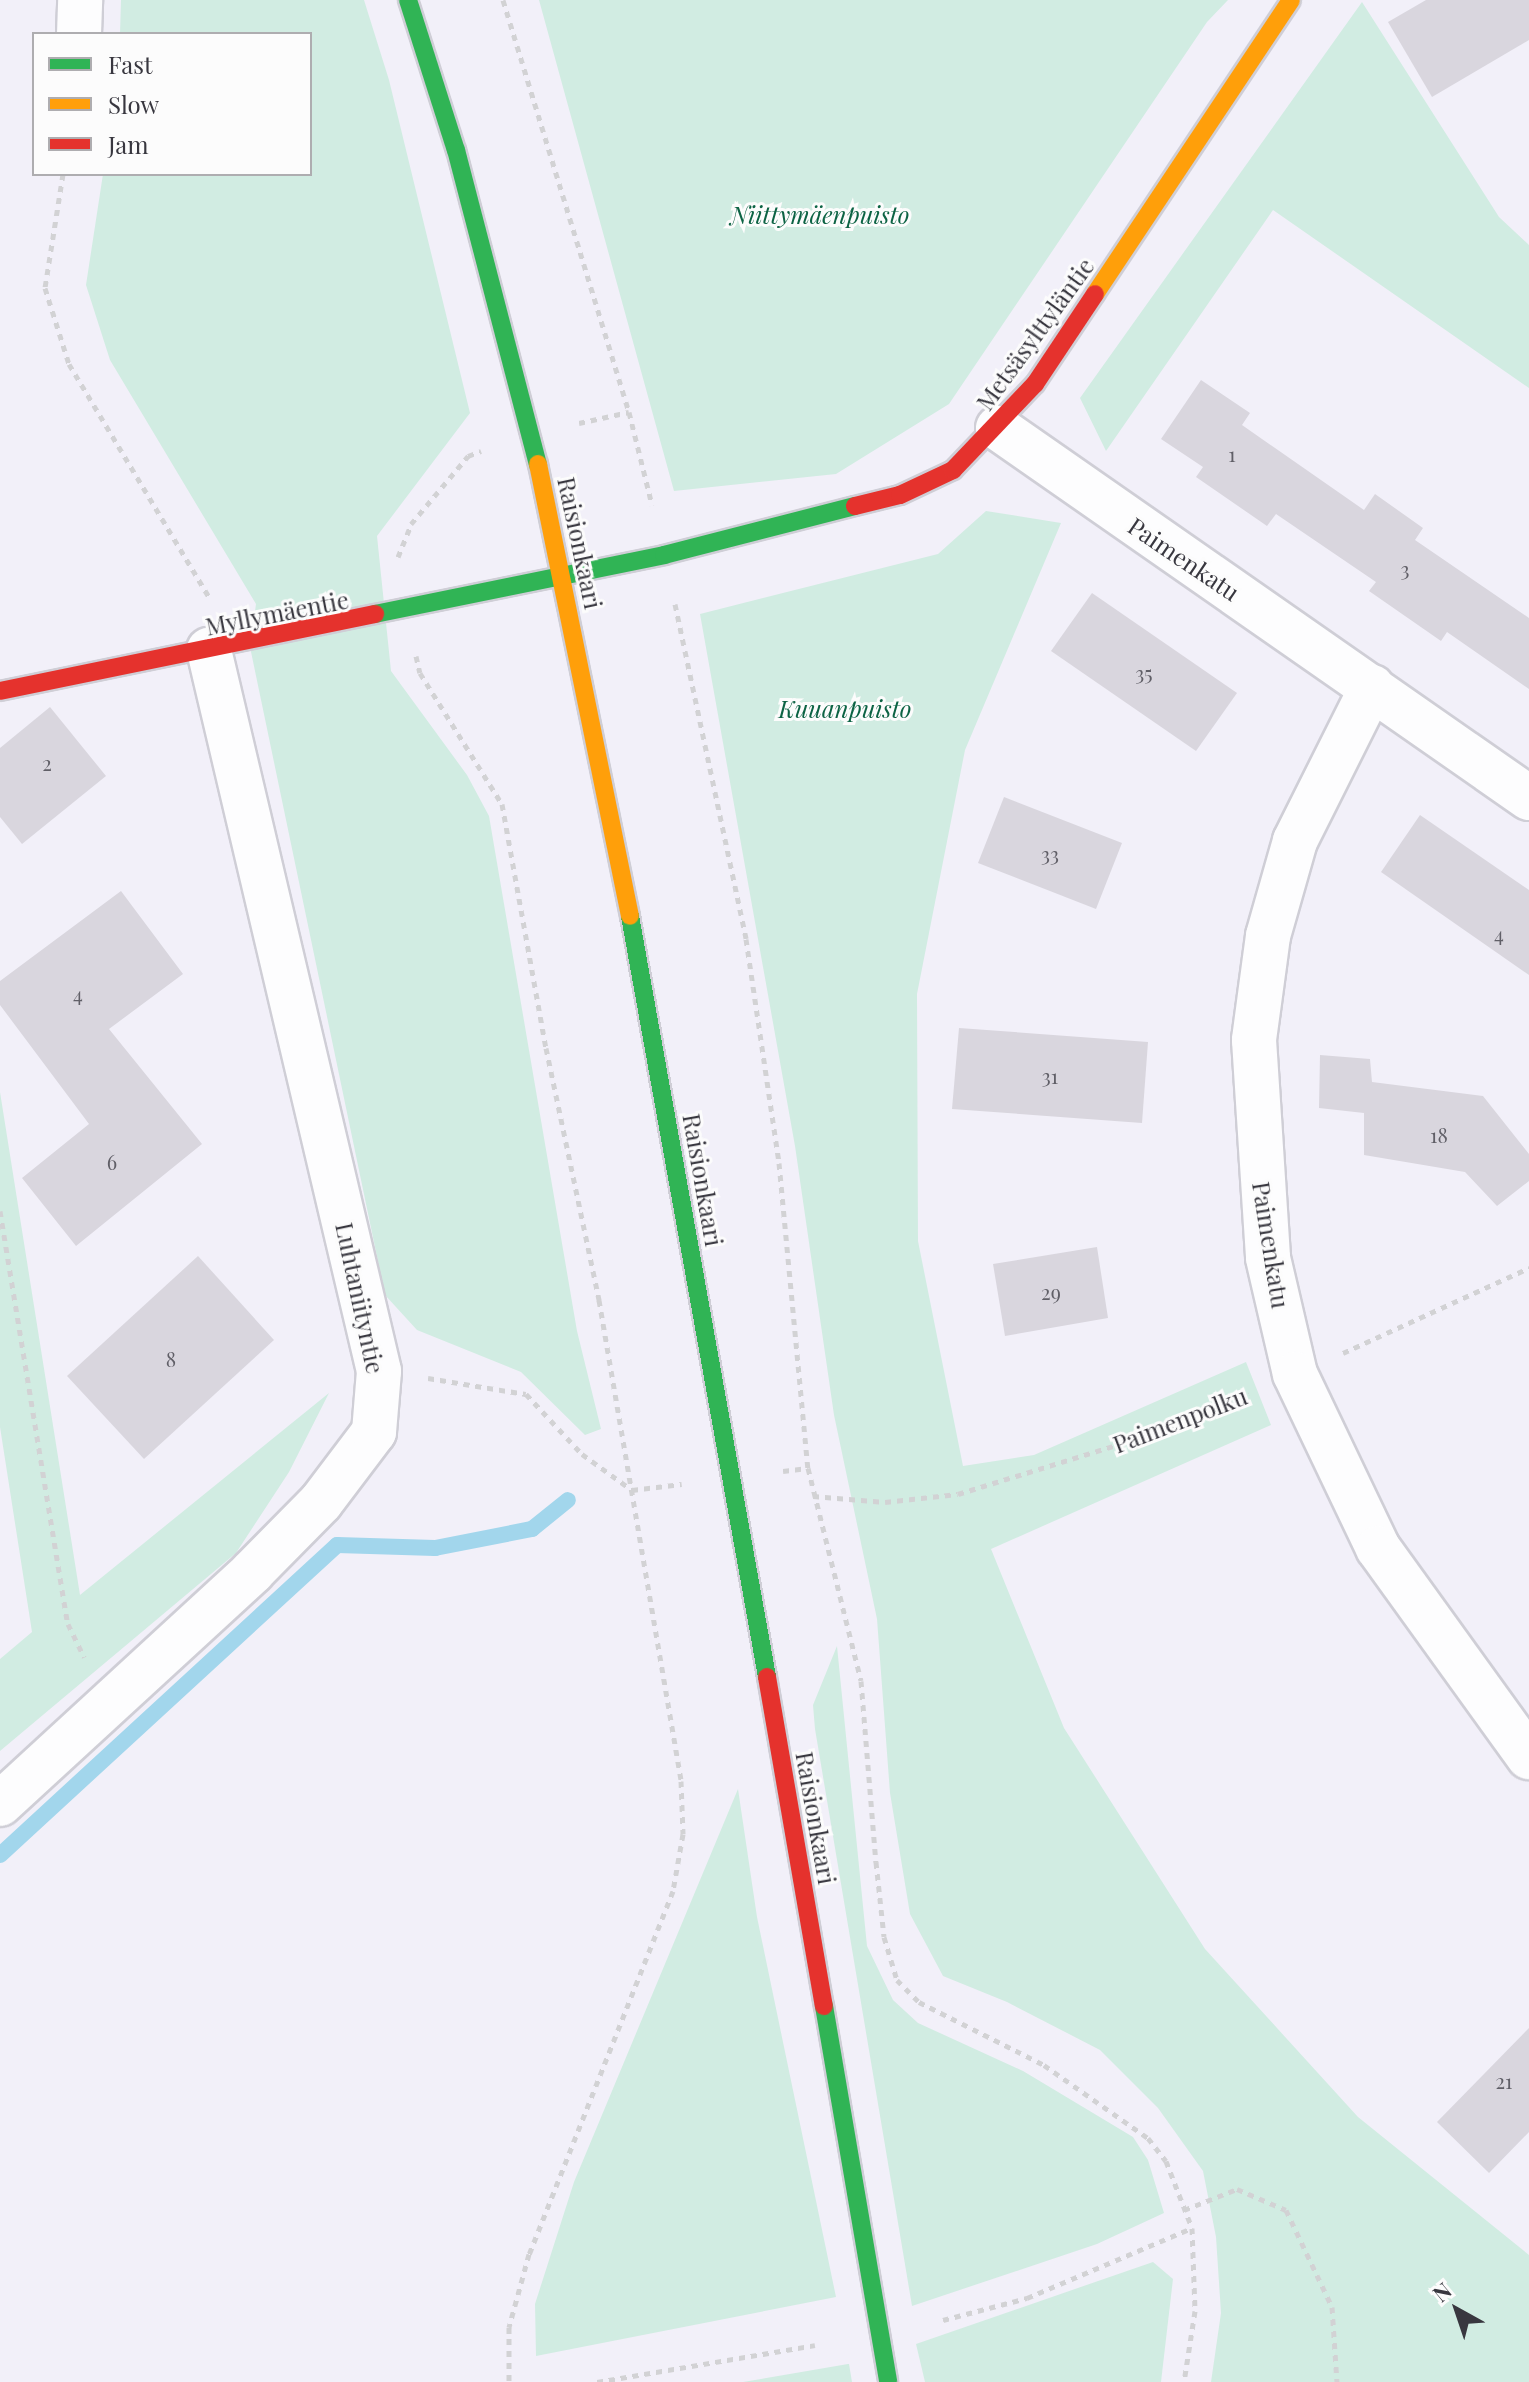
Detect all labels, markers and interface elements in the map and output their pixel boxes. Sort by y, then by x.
legend [32,32,312,176]
text: Fast [108,48,153,80]
text: Slow [108,88,159,120]
text: Jam [108,128,149,160]
park label: Niittymäenpuisto [731,201,909,229]
street label: Metsäsylttyläntie [970,252,1100,416]
house number: 1 [1228,441,1236,465]
street label: Raisionkaari [552,474,608,612]
street label: Paimenkatu [1123,511,1245,607]
house number: 3 [1400,556,1410,580]
street label: Myllymäentie [203,585,351,641]
house number: 35 [1135,660,1153,684]
park label: Kuuanpuisto [779,695,911,723]
house number: 2 [42,750,52,774]
house number: 33 [1041,841,1059,865]
house number: 4 [1494,921,1504,945]
house number: 4 [73,981,83,1005]
house number: 31 [1042,1063,1058,1087]
street label: Raisionkaari [677,1111,729,1249]
house number: 18 [1430,1122,1448,1146]
house number: 6 [107,1149,117,1173]
street label: Paimenkatu [1247,1180,1295,1310]
street label: Luhtaniityntie [330,1220,390,1376]
house number: 29 [1041,1279,1061,1303]
house number: 8 [166,1346,176,1370]
street label: Paimenpolku [1109,1381,1251,1459]
street label: Raisionkaari [790,1749,842,1887]
house number: 21 [1496,2068,1512,2092]
north arrow [1417,2270,1497,2350]
text: N [1426,2275,1457,2308]

